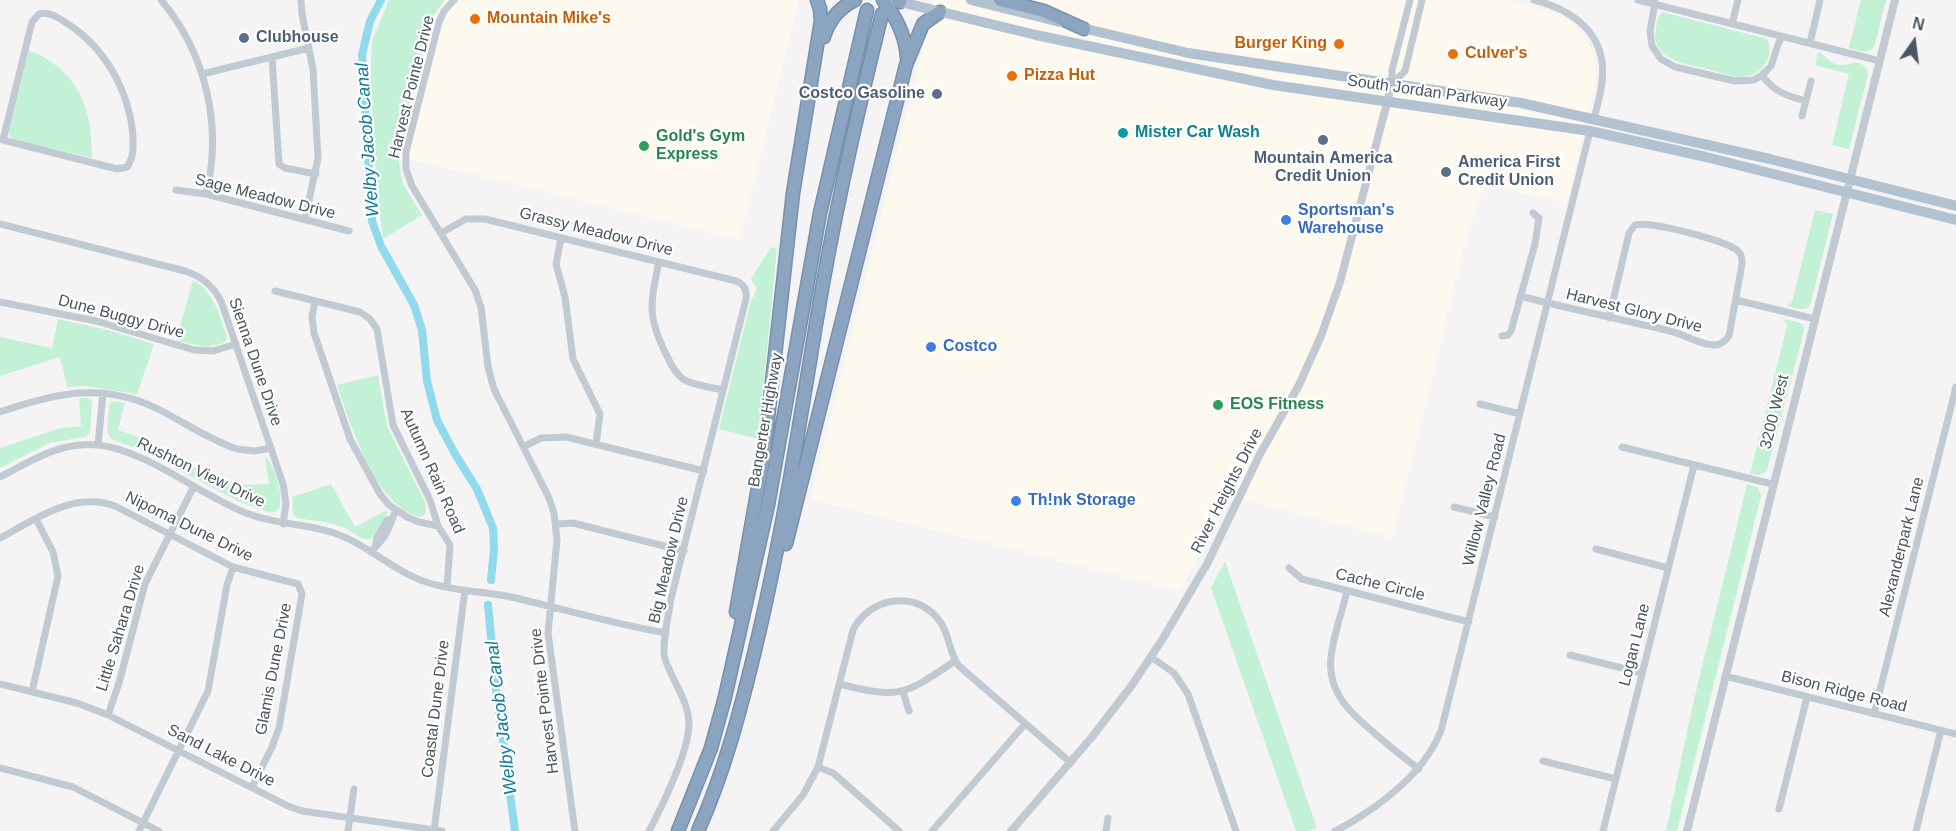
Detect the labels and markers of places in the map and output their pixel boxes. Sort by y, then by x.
place label: Mountain Mike's [487,9,611,29]
marker: Mountain Mike's [468,12,482,26]
place label: Clubhouse [256,28,339,48]
marker: Clubhouse [237,31,251,45]
place label: Burger King [1235,34,1327,54]
marker: Burger King [1332,37,1346,51]
place label: Culver's [1465,44,1528,64]
marker: Culver's [1446,47,1460,61]
place label: Pizza Hut [1024,66,1095,86]
marker: Pizza Hut [1005,69,1019,83]
place label: Costco Gasoline [799,84,925,104]
marker: Costco Gasoline [930,87,944,101]
place label: Mister Car Wash [1135,123,1260,143]
marker: Mister Car Wash [1116,126,1130,140]
place label: Gold's Gym Express [656,127,745,165]
marker: Mountain America Credit Union [1316,133,1330,147]
marker: Gold's Gym Express [637,139,651,153]
place label: Mountain America Credit Union [1254,149,1392,187]
place label: America First Credit Union [1458,153,1560,191]
marker: America First Credit Union [1439,165,1453,179]
place label: Sportsman's Warehouse [1298,201,1394,239]
marker: Sportsman's Warehouse [1279,213,1293,227]
place label: Costco [943,337,997,357]
marker: Costco [924,340,938,354]
place label: EOS Fitness [1230,395,1324,415]
marker: EOS Fitness [1211,398,1225,412]
place label: Th!nk Storage [1028,491,1136,511]
marker: Th!nk Storage [1009,494,1023,508]

